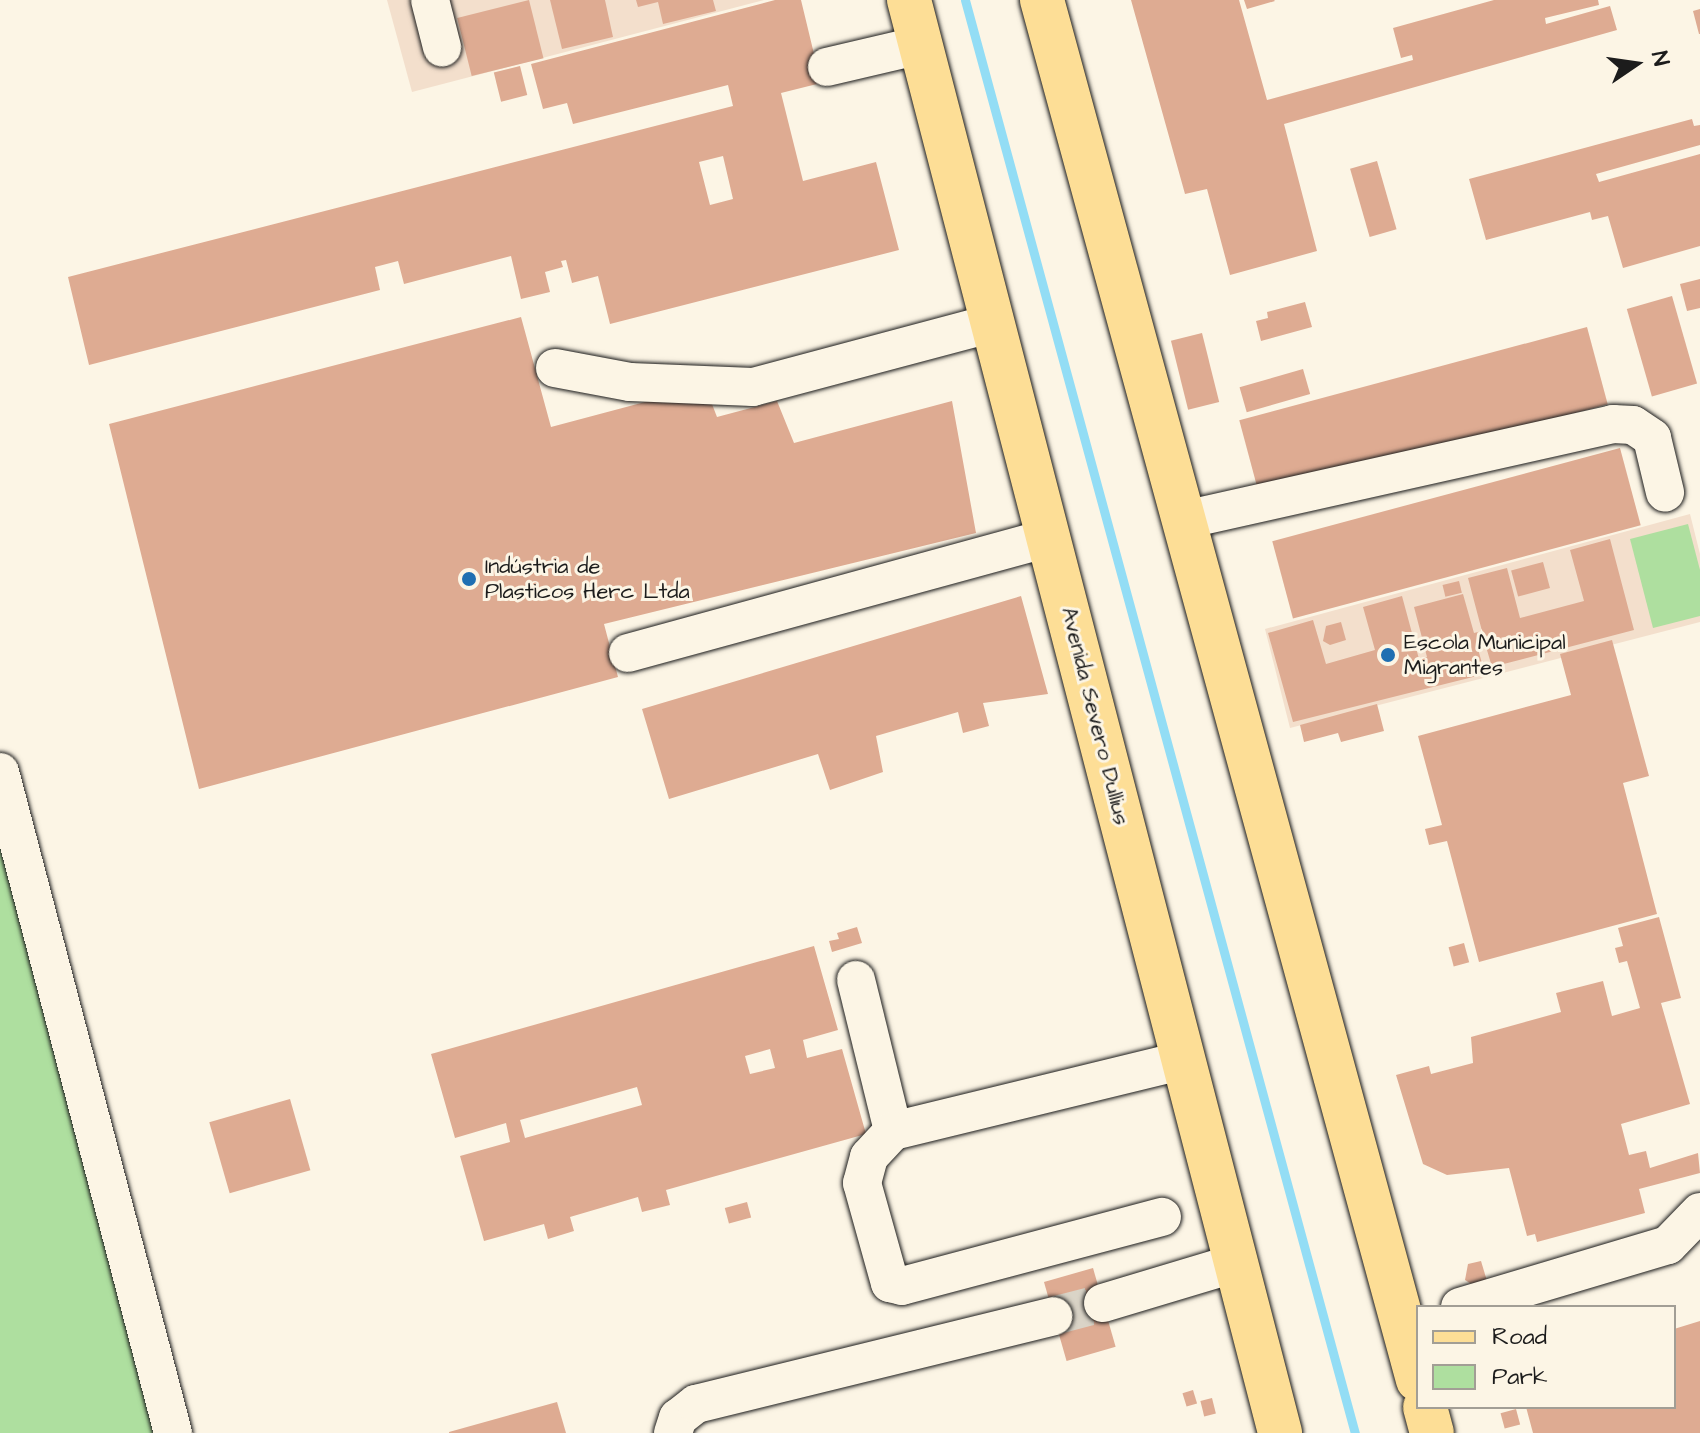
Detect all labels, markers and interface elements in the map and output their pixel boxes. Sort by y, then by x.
north arrow [1596,24,1676,104]
text: N [1643,48,1677,69]
place label: Indústria de Plasticos Herc Ltda [485,553,690,604]
marker: Indústria de Plasticos Herc Ltda [460,570,478,588]
street label: Avenida Severo Dullius [1055,604,1135,828]
place label: Escola Municipal Migrantes [1404,629,1566,680]
marker: Escola Municipal Migrantes [1379,646,1397,664]
legend [1416,1305,1676,1409]
text: Road [1492,1320,1547,1354]
text: Park [1492,1360,1548,1394]

